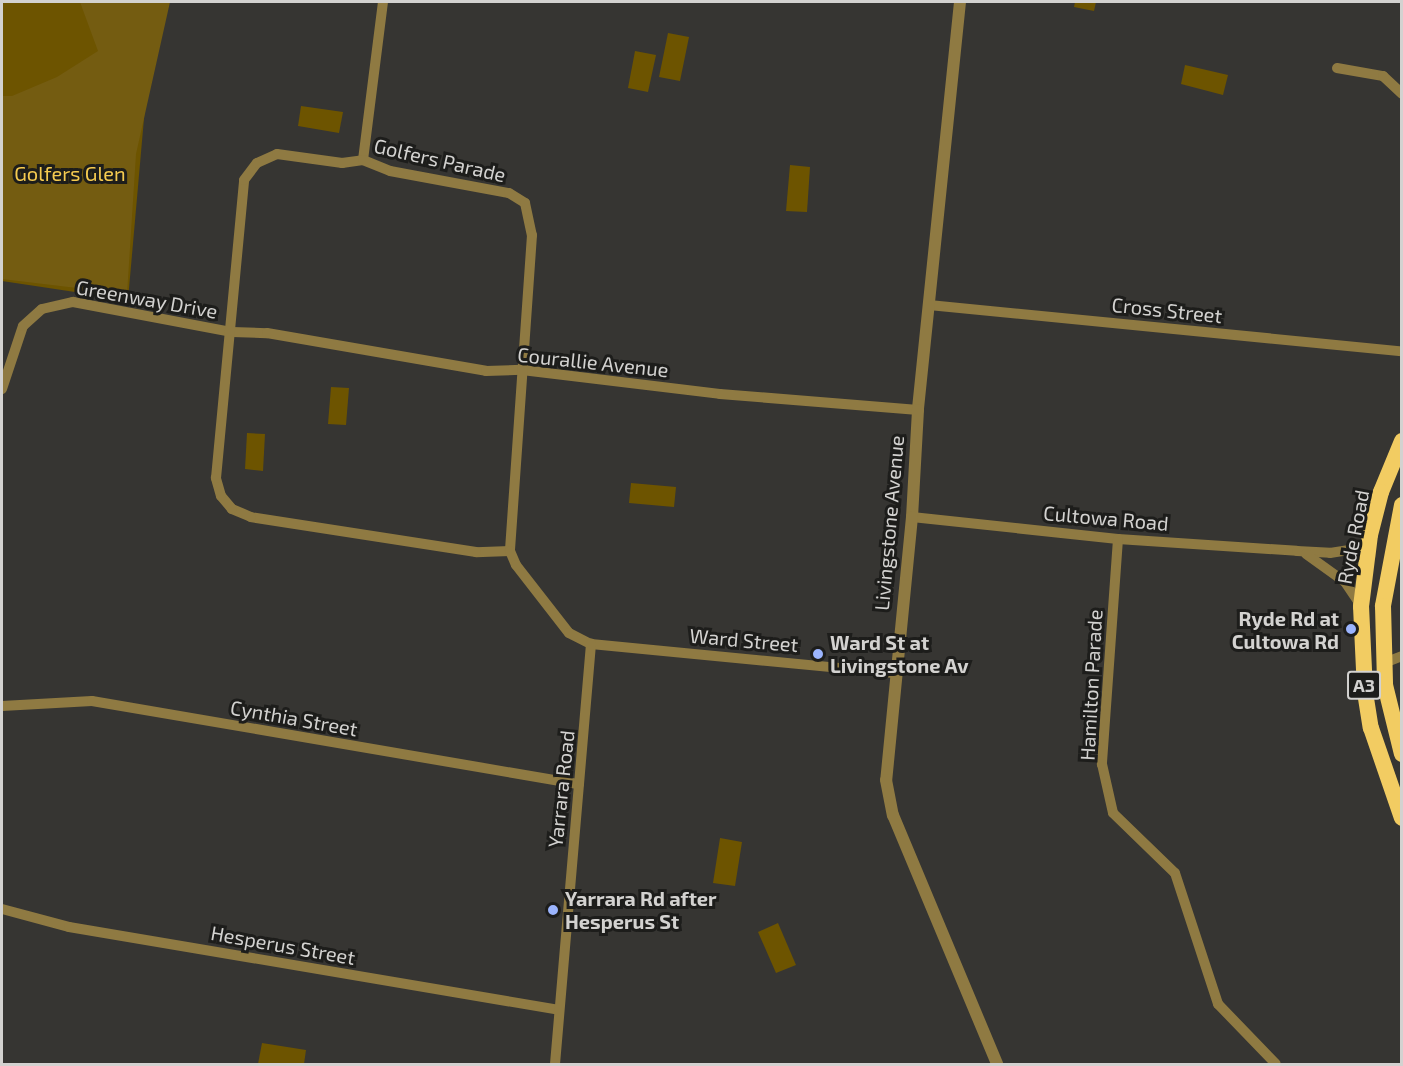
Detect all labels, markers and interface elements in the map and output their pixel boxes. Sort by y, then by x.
street label: Golfers Parade [372,133,508,187]
park label: Golfers Glen [14,161,126,185]
street label: Greenway Drive [74,275,220,323]
street label: Cross Street [1111,292,1223,328]
street label: Courallie Avenue [516,342,670,382]
street label: Livingstone Avenue [869,434,909,612]
street label: Ryde Road [1332,488,1374,586]
street label: Cultowa Road [1042,501,1170,535]
place label: Ryde Rd at Cultowa Rd [1232,606,1339,653]
street label: Hamilton Parade [1075,609,1107,761]
marker: Ryde Rd at Cultowa Rd [1344,622,1358,636]
street label: Ward Street [689,623,799,657]
place label: Ward St at Livingstone Av [830,630,969,677]
marker: Ward St at Livingstone Av [811,647,825,661]
road number: A3 [1346,670,1382,700]
street label: Cynthia Street [229,695,359,741]
street label: Yarrara Road [543,729,579,849]
place label: Yarrara Rd after Hesperus St [565,886,717,933]
marker: Yarrara Rd after Hesperus St [546,903,560,917]
street label: Hesperus Street [209,920,357,970]

